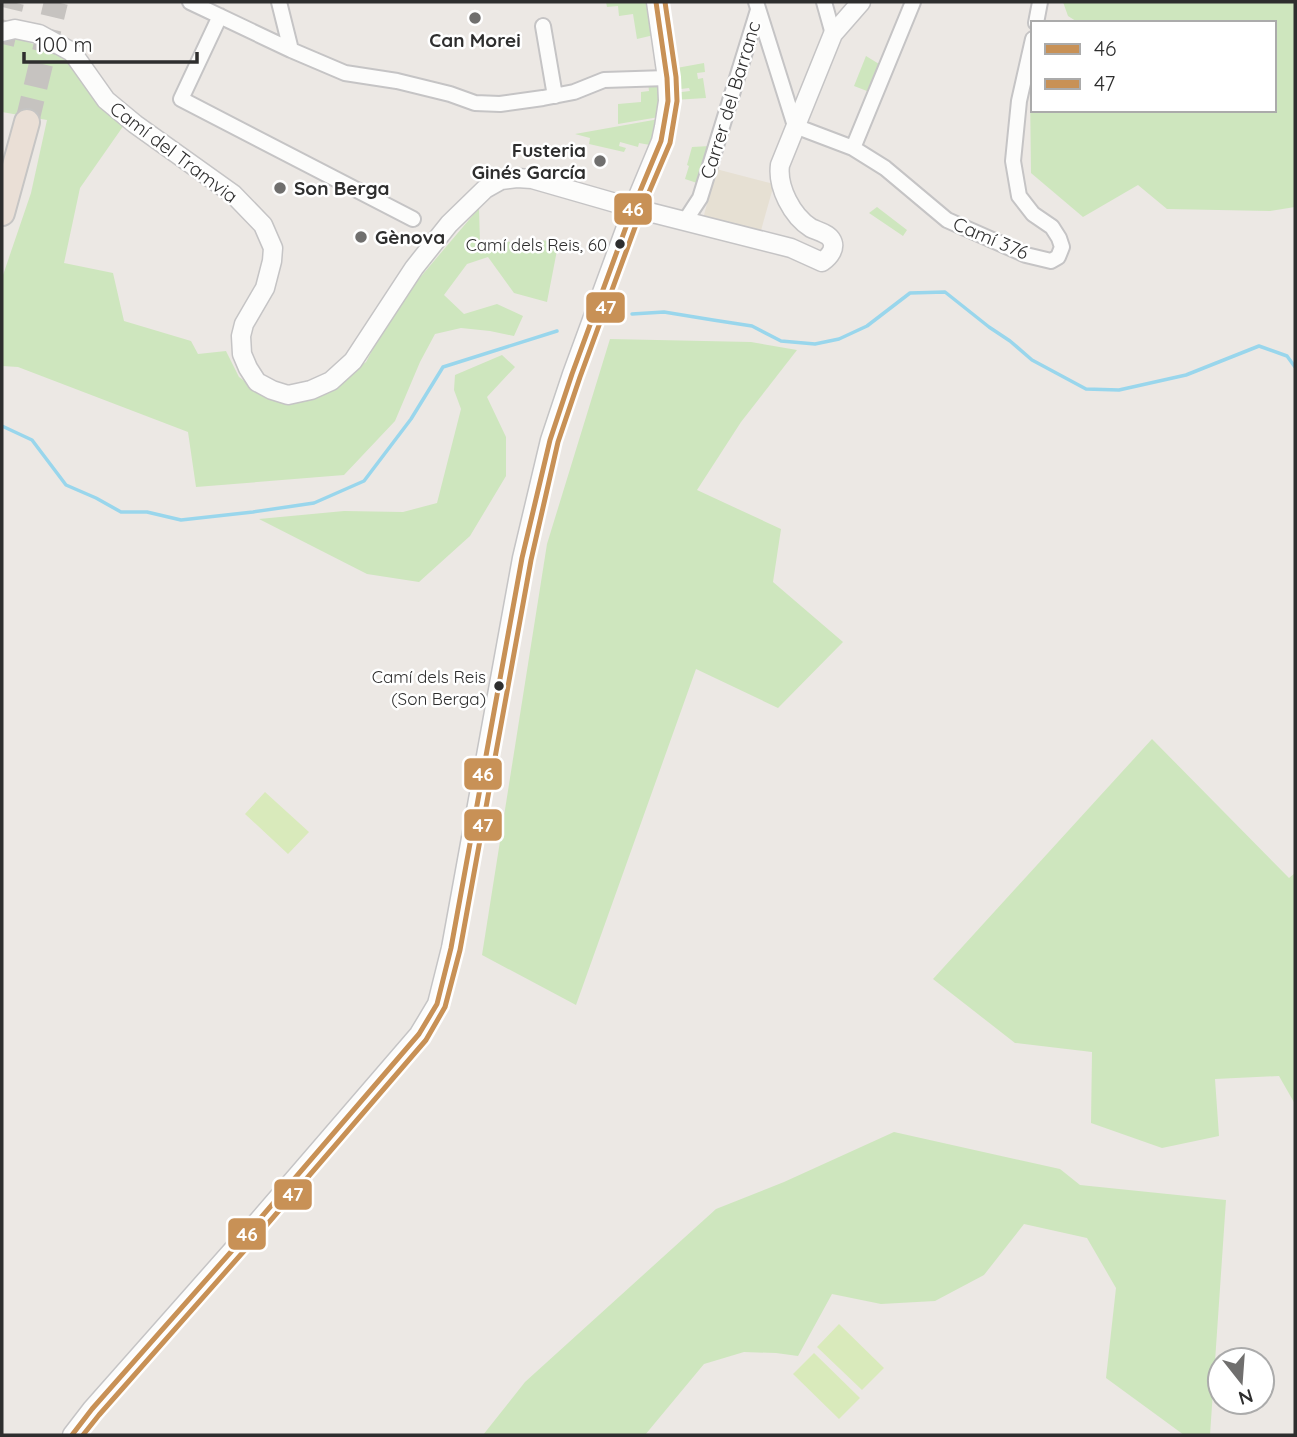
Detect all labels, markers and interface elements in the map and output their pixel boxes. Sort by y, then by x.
marker: Can Morei [467,10,483,26]
street label: Carrer del Barranc [695,18,765,182]
scale bar [24,21,198,65]
legend [1031,21,1276,112]
place label: Can Morei [429,28,521,52]
text: 100 m [35,31,93,57]
text: 46 [1094,35,1116,61]
text: 47 [1094,70,1115,96]
street label: Camí del Tramvia [105,96,243,208]
place label: Fusteria Ginés García [472,138,586,184]
marker: Fusteria Ginés García [592,153,608,169]
place label: Son Berga [294,176,389,200]
marker: Son Berga [272,180,288,196]
line badge: 46 [613,192,653,226]
text: 46 [622,197,644,221]
street label: Camí 376 [950,211,1032,265]
place label: Gènova [375,225,445,249]
marker: Gènova [353,229,369,245]
place label: Camí dels Reis, 60 [466,234,607,255]
marker: Camí dels Reis, 60 [613,237,627,251]
line badge: 47 [585,291,626,324]
text: 47 [595,295,617,319]
place label: Camí dels Reis (Son Berga) [372,666,486,709]
marker: Camí dels Reis (Son Berga) [492,679,506,693]
line badge: 46 [463,757,503,791]
text: 46 [472,762,494,786]
line badge: 47 [463,808,503,842]
text: 47 [472,813,494,837]
line badge: 47 [273,1178,313,1211]
text: 47 [282,1182,304,1206]
line badge: 46 [227,1217,267,1251]
text: 46 [236,1222,258,1246]
north arrow [1206,1346,1276,1416]
text: N [1236,1384,1256,1411]

